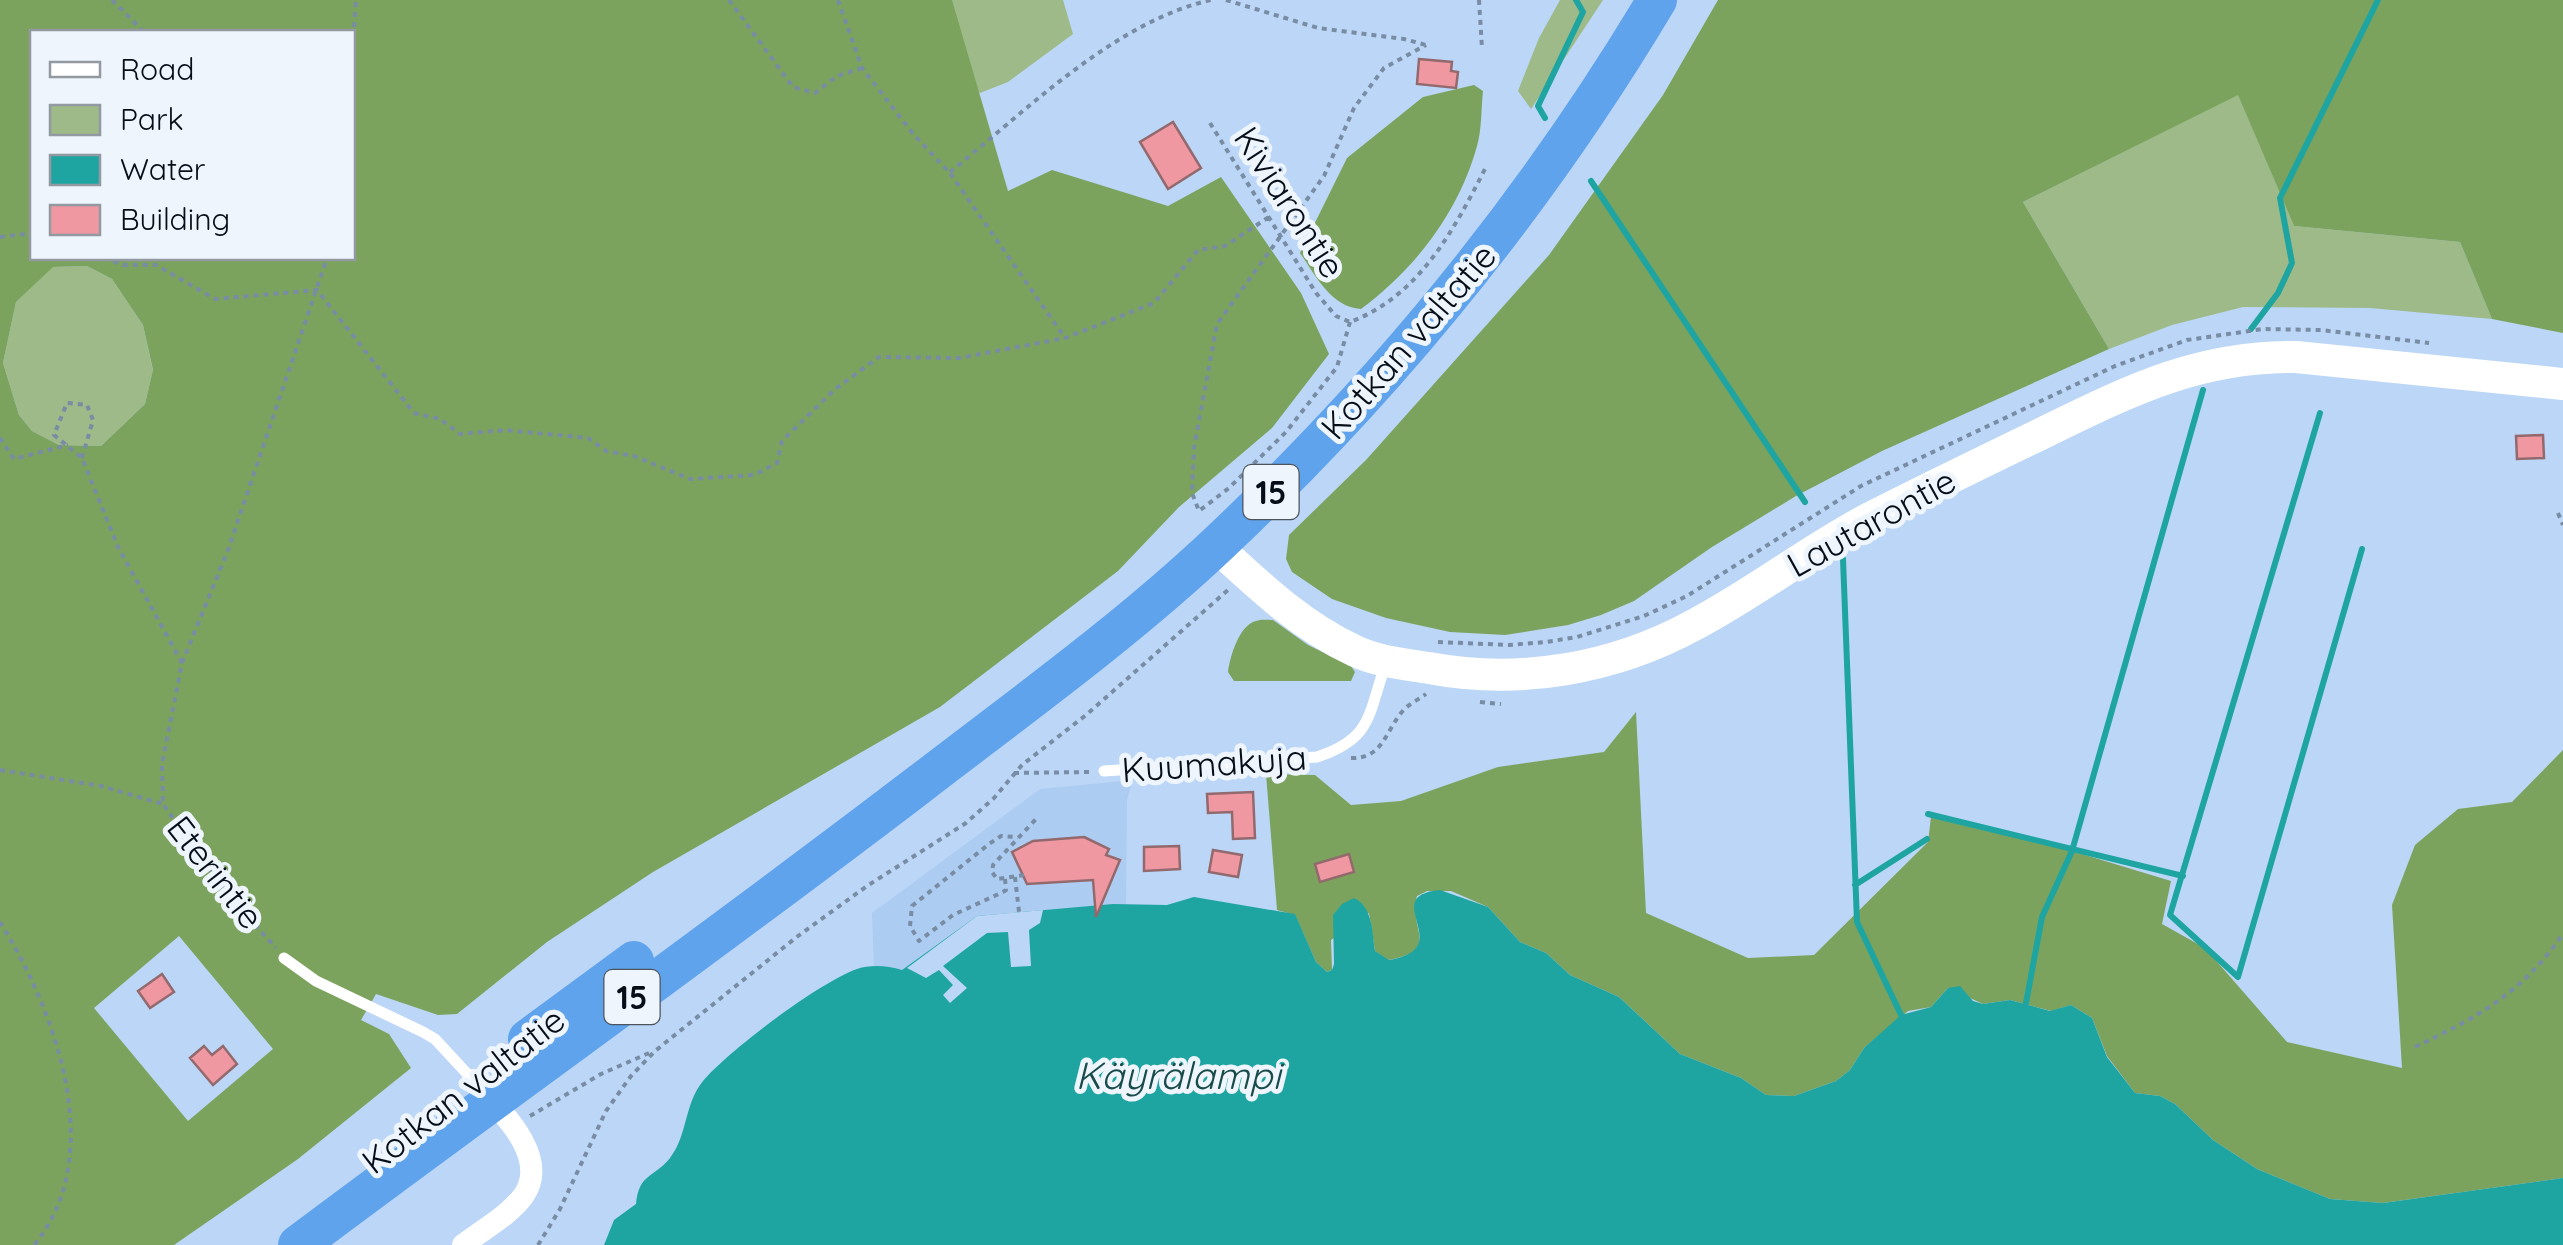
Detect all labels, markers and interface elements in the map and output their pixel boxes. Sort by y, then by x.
legend [30,30,355,260]
text: Road [120,50,194,88]
text: Park [120,100,184,138]
street label: Kiviarontie [1225,118,1355,286]
text: Water [120,150,206,188]
text: Building [120,200,230,238]
street label: Kotkan valtatie [1311,234,1505,448]
street label: Lautarontie [1779,458,1963,586]
road number: 15 [1244,465,1298,519]
street label: Kuumakuja [1120,735,1308,791]
street label: Eterintie [158,807,274,937]
road number: 15 [604,970,660,1024]
street label: Kotkan valtatie [353,997,573,1183]
water label: Käyrälampi [1075,1051,1284,1099]

